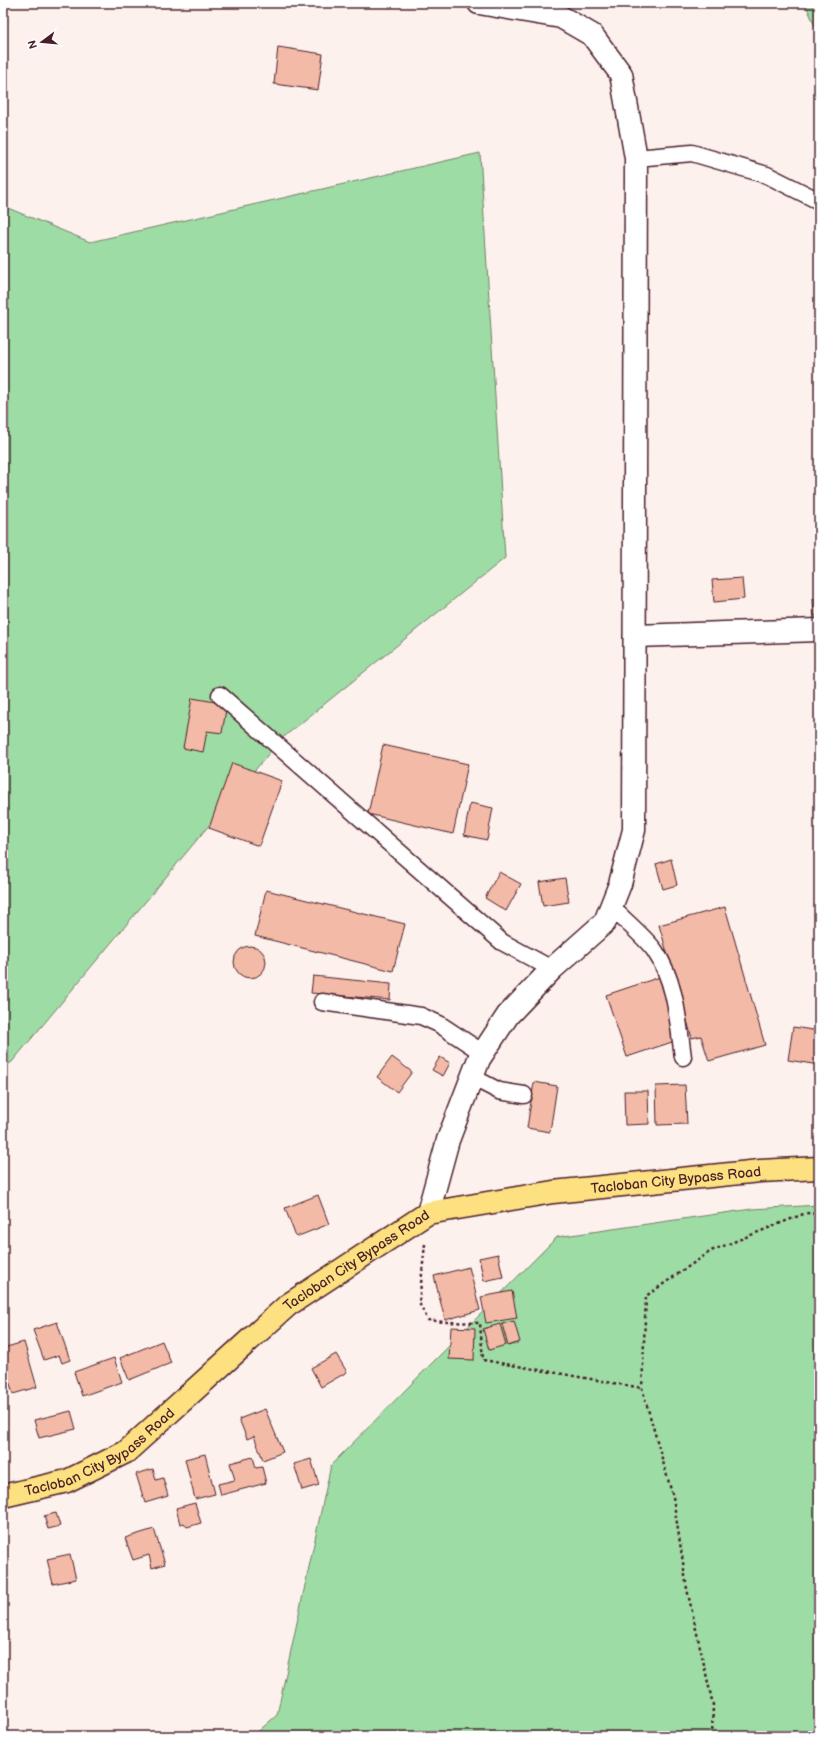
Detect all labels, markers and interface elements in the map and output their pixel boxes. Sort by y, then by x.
north arrow [22,22,62,62]
text: N [25,39,40,50]
street label: Tacloban City Bypass Road [590,1163,762,1197]
street label: Tacloban City Bypass Road [280,1206,433,1314]
street label: Tacloban City Bypass Road [23,1404,178,1500]

